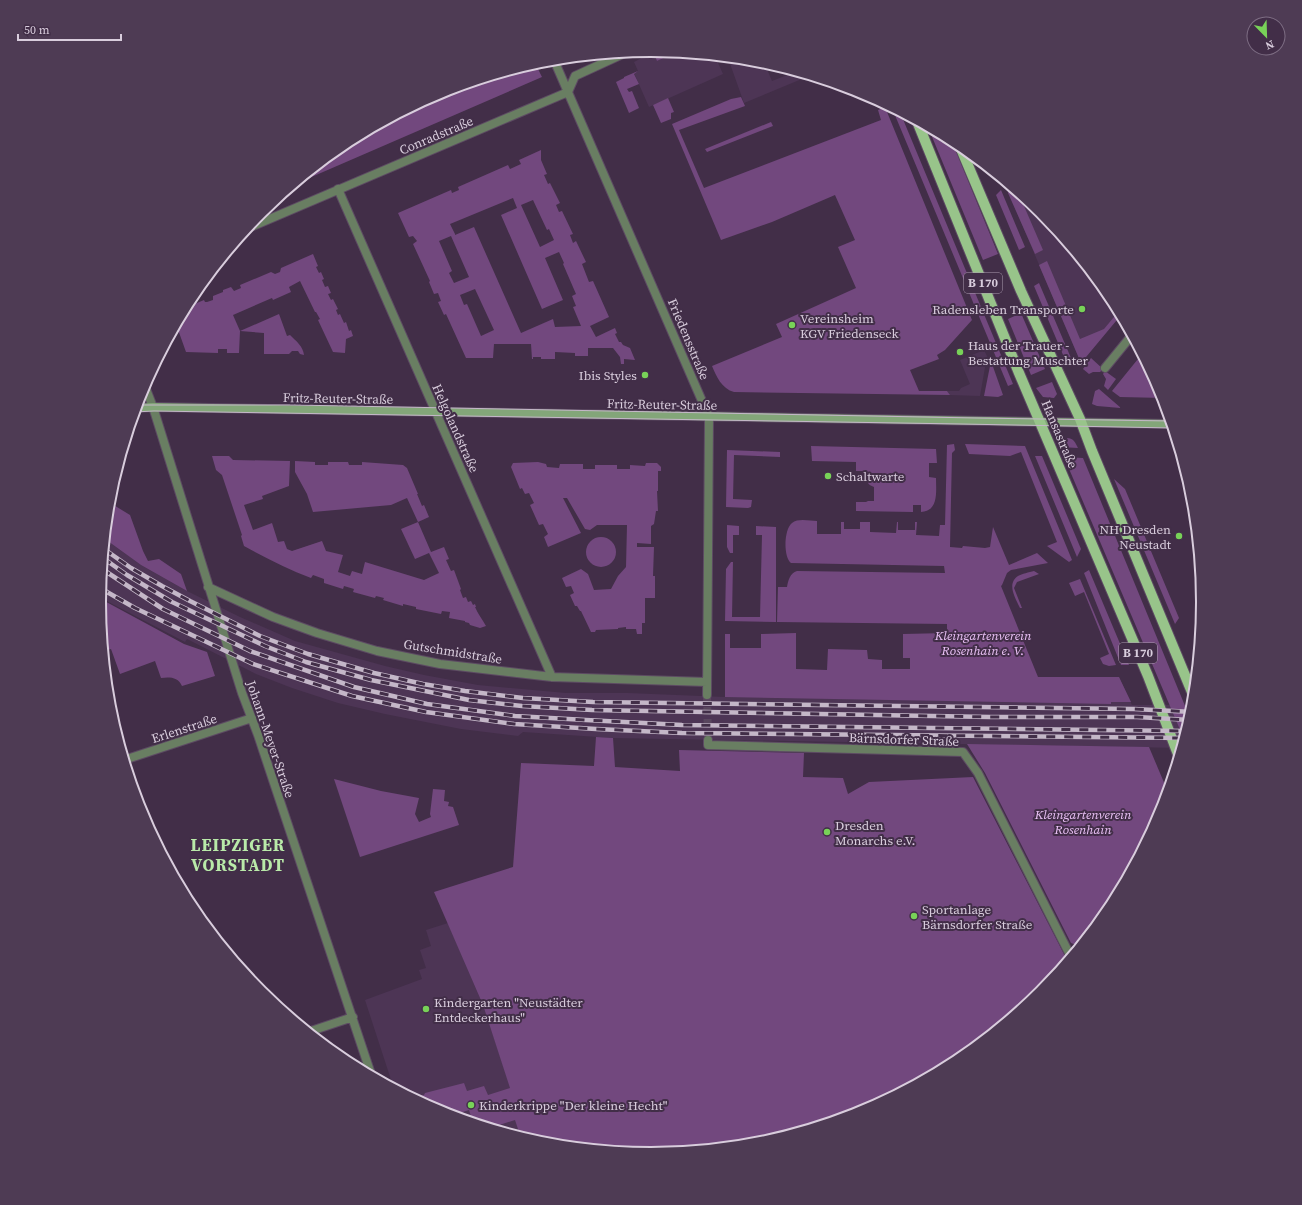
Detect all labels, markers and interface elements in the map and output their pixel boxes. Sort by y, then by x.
scale bar [18,16,121,42]
north arrow [1246,16,1286,56]
text: 50 m [24,22,50,38]
text: N [1263,36,1276,53]
street label: Conradstraße [397,112,476,159]
road number: B 170 [964,273,1002,293]
street label: Friedensstraße [664,296,713,383]
place label: Radensleben Transporte [932,301,1074,318]
marker: Radensleben Transporte [1077,304,1087,314]
place label: Vereinsheim KGV Friedenseck [800,310,900,342]
marker: Vereinsheim KGV Friedenseck [787,320,797,330]
place label: Haus der Trauer - Bestattung Muschter [968,337,1089,369]
marker: Haus der Trauer - Bestattung Muschter [955,347,965,357]
place label: Ibis Styles [579,367,637,384]
marker: Ibis Styles [640,370,650,380]
street label: Helgolandstraße [428,381,483,476]
street label: Fritz-Reuter-Straße [283,389,394,408]
street label: Fritz-Reuter-Straße [607,395,718,414]
street label: Hansastraße [1037,397,1082,471]
place label: Schaltwarte [836,468,905,485]
marker: Schaltwarte [823,471,833,481]
place label: NH Dresden Neustadt [1100,521,1172,553]
marker: NH Dresden Neustadt [1174,531,1184,541]
park label: Kleingartenverein Rosenhain e. V. [934,627,1032,659]
street label: Gutschmidstraße [402,635,504,668]
road number: B 170 [1119,643,1157,663]
street label: Johann-Meyer-Straße [242,677,299,800]
street label: Erlenstraße [149,710,219,747]
street label: Bärnsdorfer Straße [849,729,960,750]
park label: Kleingartenverein Rosenhain [1034,806,1132,838]
place label: Dresden Monarchs e.V. [835,817,916,849]
marker: Dresden Monarchs e.V. [822,827,832,837]
district label: LEIPZIGER VORSTADT [191,833,285,877]
place label: Sportanlage Bärnsdorfer Straße [922,901,1033,933]
marker: Sportanlage Bärnsdorfer Straße [909,911,919,921]
place label: Kindergarten "Neustädter Entdeckerhaus" [434,994,583,1026]
marker: Kindergarten "Neustädter Entdeckerhaus" [421,1004,431,1014]
place label: Kinderkrippe "Der kleine Hecht" [479,1097,668,1114]
marker: Kinderkrippe "Der kleine Hecht" [466,1100,476,1110]

